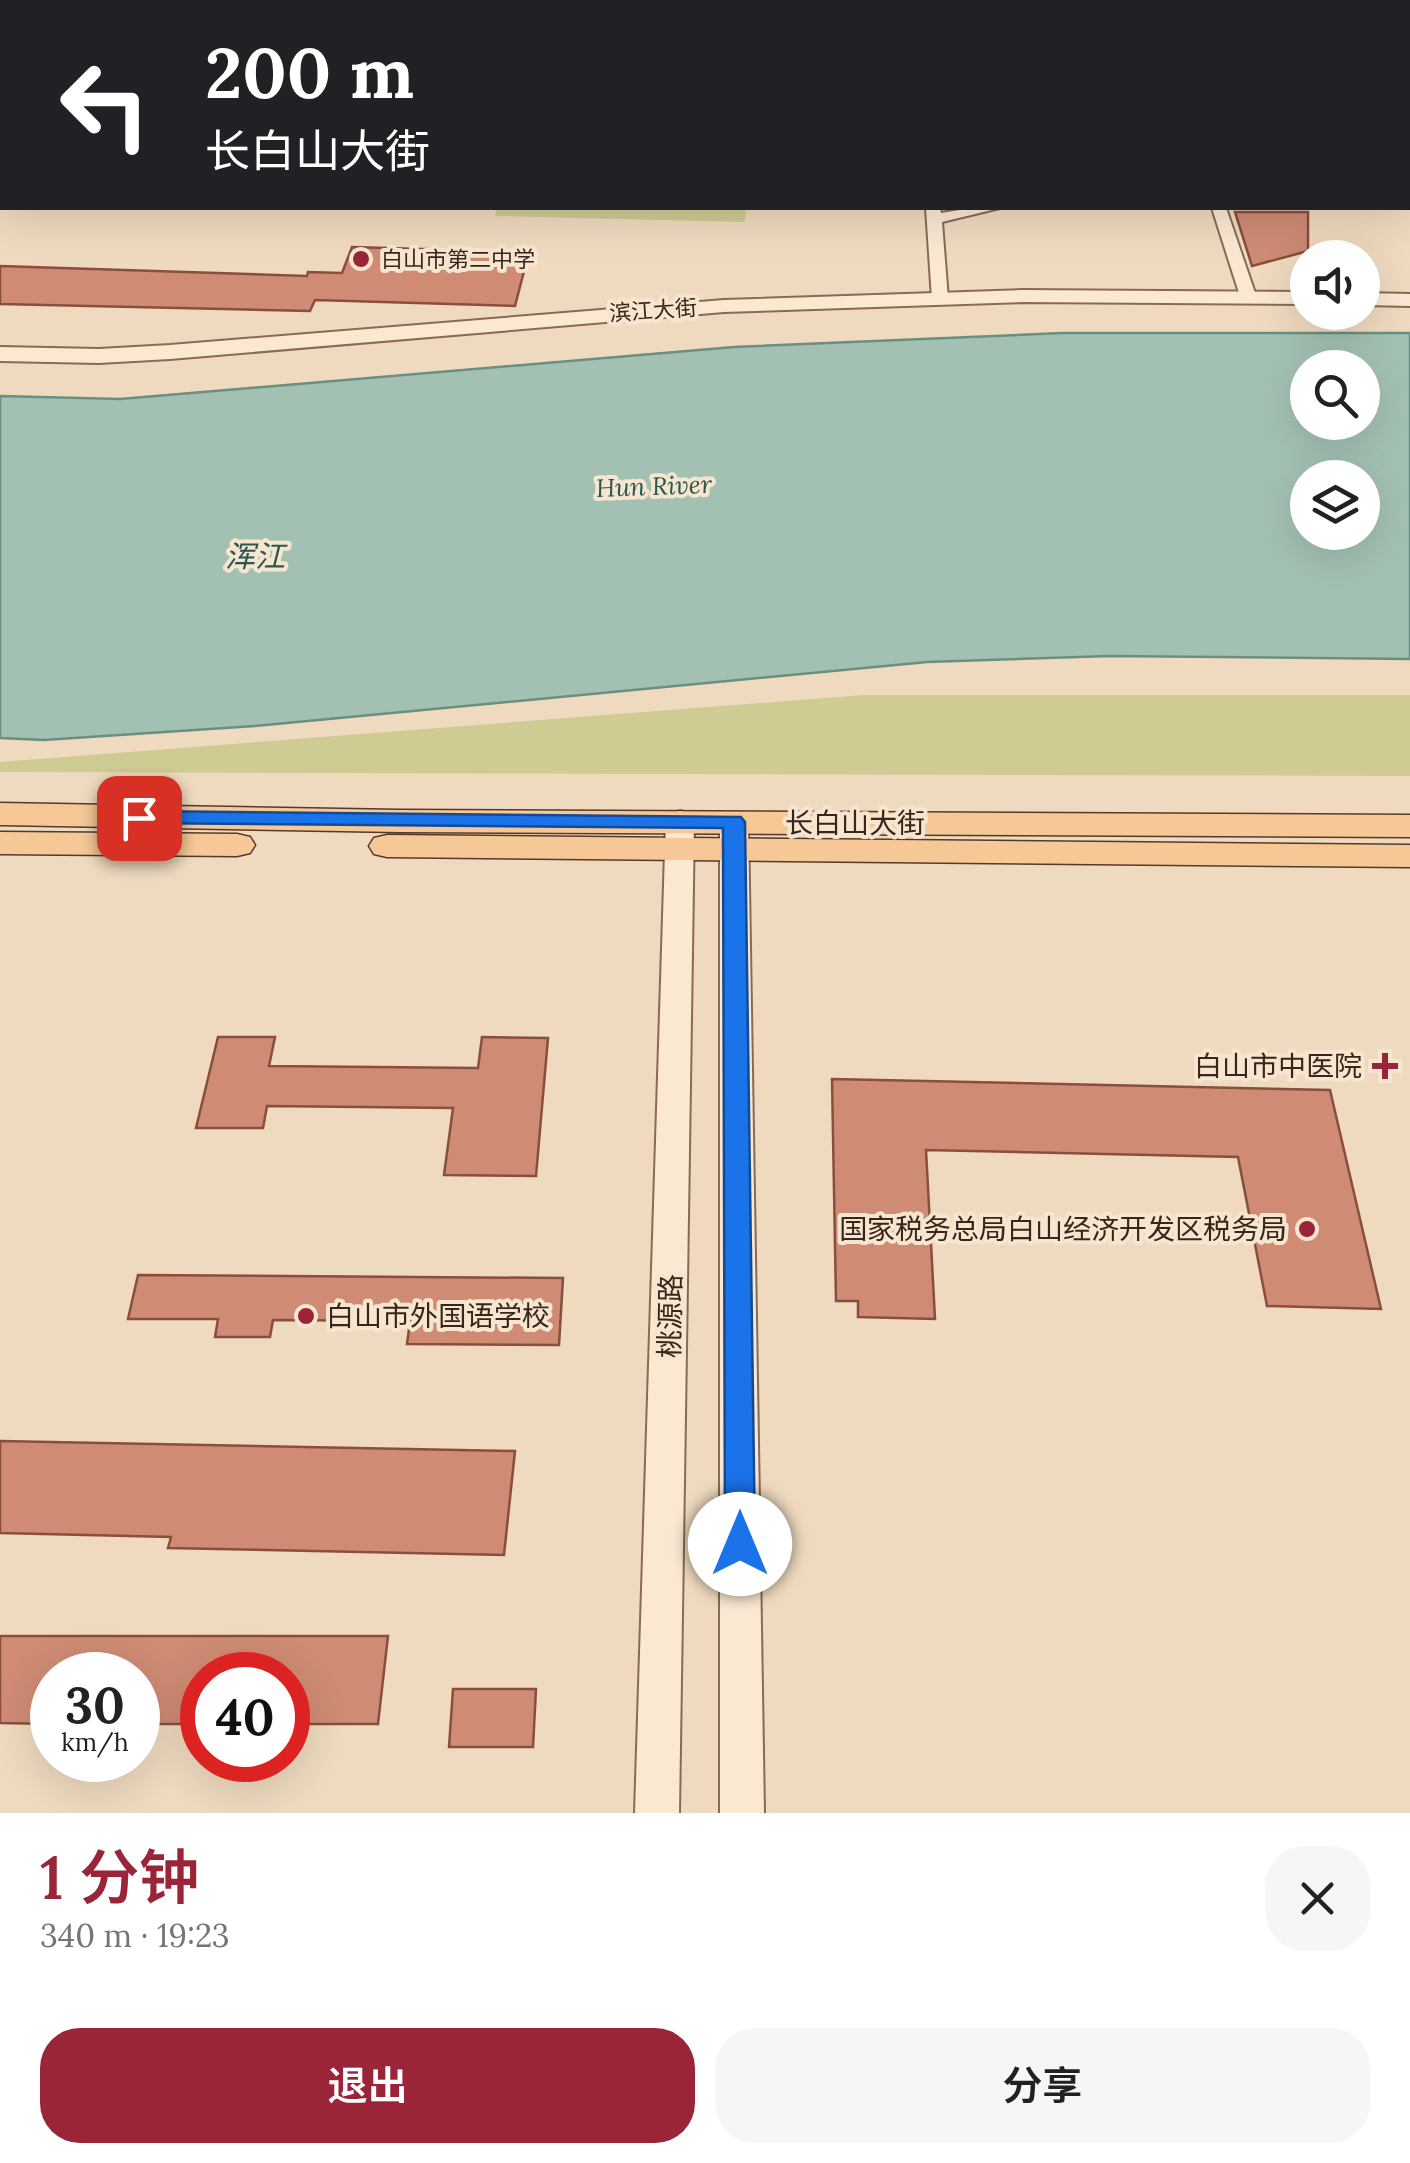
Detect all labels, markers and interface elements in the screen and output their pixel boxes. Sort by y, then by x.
text: 200 m [205,28,414,117]
icon: left [40,40,170,170]
text: 长白山大街 [205,122,430,179]
map controls [1290,240,1380,550]
button: sound [1290,240,1380,330]
place label: 白山市第二中学 [381,245,535,273]
marker: 白山市第二中学 [350,248,372,270]
street label: 滨江大街 [608,293,698,327]
button: search [1290,350,1380,440]
button: layers [1290,460,1380,550]
water label: Hun River [595,468,713,504]
water label: 浑江 [225,537,288,575]
pin [97,776,182,861]
icon: arrive [112,791,167,846]
street label: 长白山大街 [785,805,925,841]
place label: 白山市中医院 [1194,1048,1362,1084]
marker: 白山市中医院 [1372,1053,1398,1079]
place label: 国家税务总局白山经济开发区税务局 [839,1211,1287,1247]
marker: 国家税务总局白山经济开发区税务局 [1296,1218,1318,1240]
street label: 桃源路 [651,1274,689,1358]
place label: 白山市外国语学校 [326,1298,550,1334]
marker: 白山市外国语学校 [295,1305,317,1327]
position arrow [688,1492,792,1596]
speed limit sign: 40 [180,1652,310,1782]
text: 30 [65,1673,125,1737]
text: km/h [61,1726,129,1758]
text: 1 分钟 [40,1839,199,1915]
button: close [1265,1846,1370,1951]
text: 340 m · 19:23 [40,1915,230,1956]
button: 退出 [40,2028,695,2143]
button: 分享 [715,2028,1370,2143]

